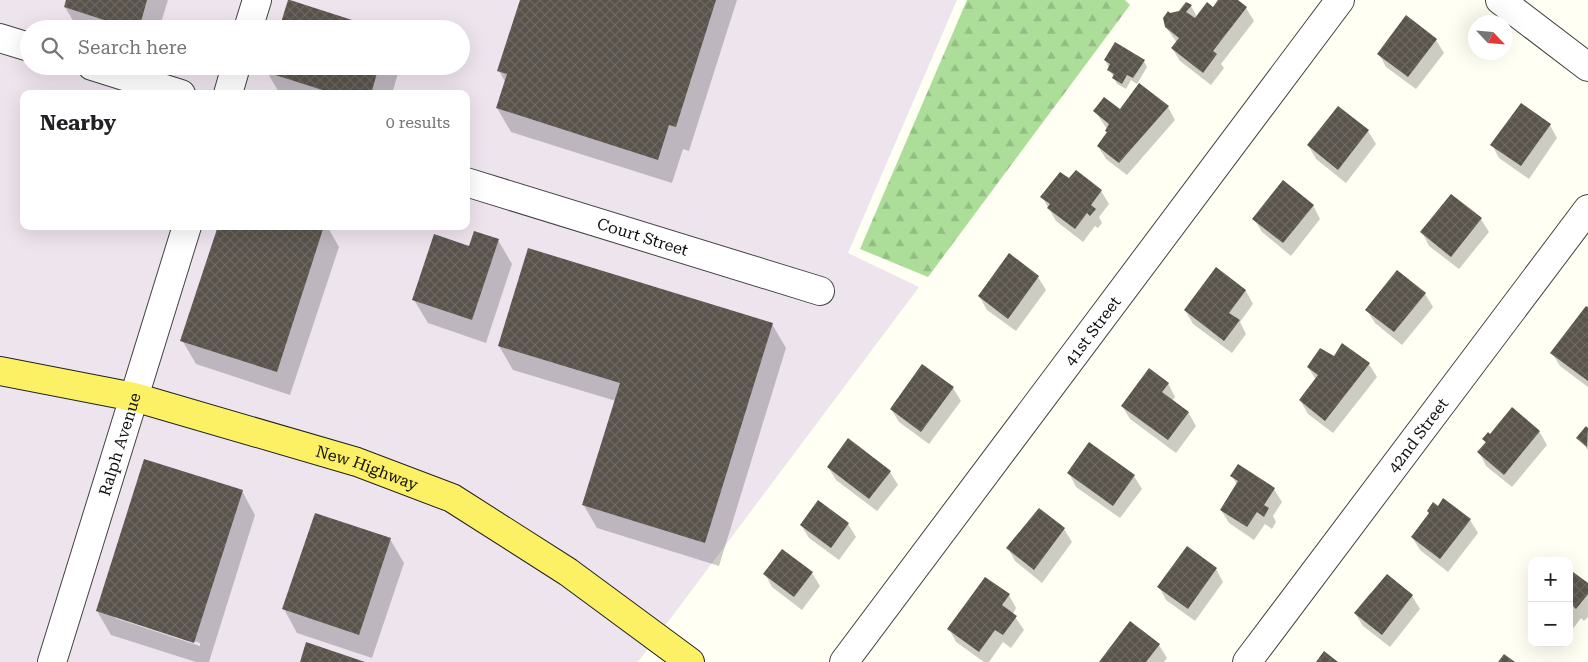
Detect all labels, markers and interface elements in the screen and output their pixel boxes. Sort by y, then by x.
north arrow [1468,15,1513,60]
search box [20,20,470,75]
icon: search [38,34,66,62]
text: Search here [78,36,187,59]
text: Nearby [40,111,116,135]
text: 0 results [386,113,450,132]
street label: Court Street [595,214,690,260]
street label: 41st Street [1061,293,1125,369]
street label: Ralph Avenue [95,390,145,498]
street label: 42nd Street [1384,394,1452,476]
street label: New Highway [314,442,421,494]
map controls [1528,557,1573,647]
button: + [1528,557,1573,602]
button: − [1528,602,1573,647]

